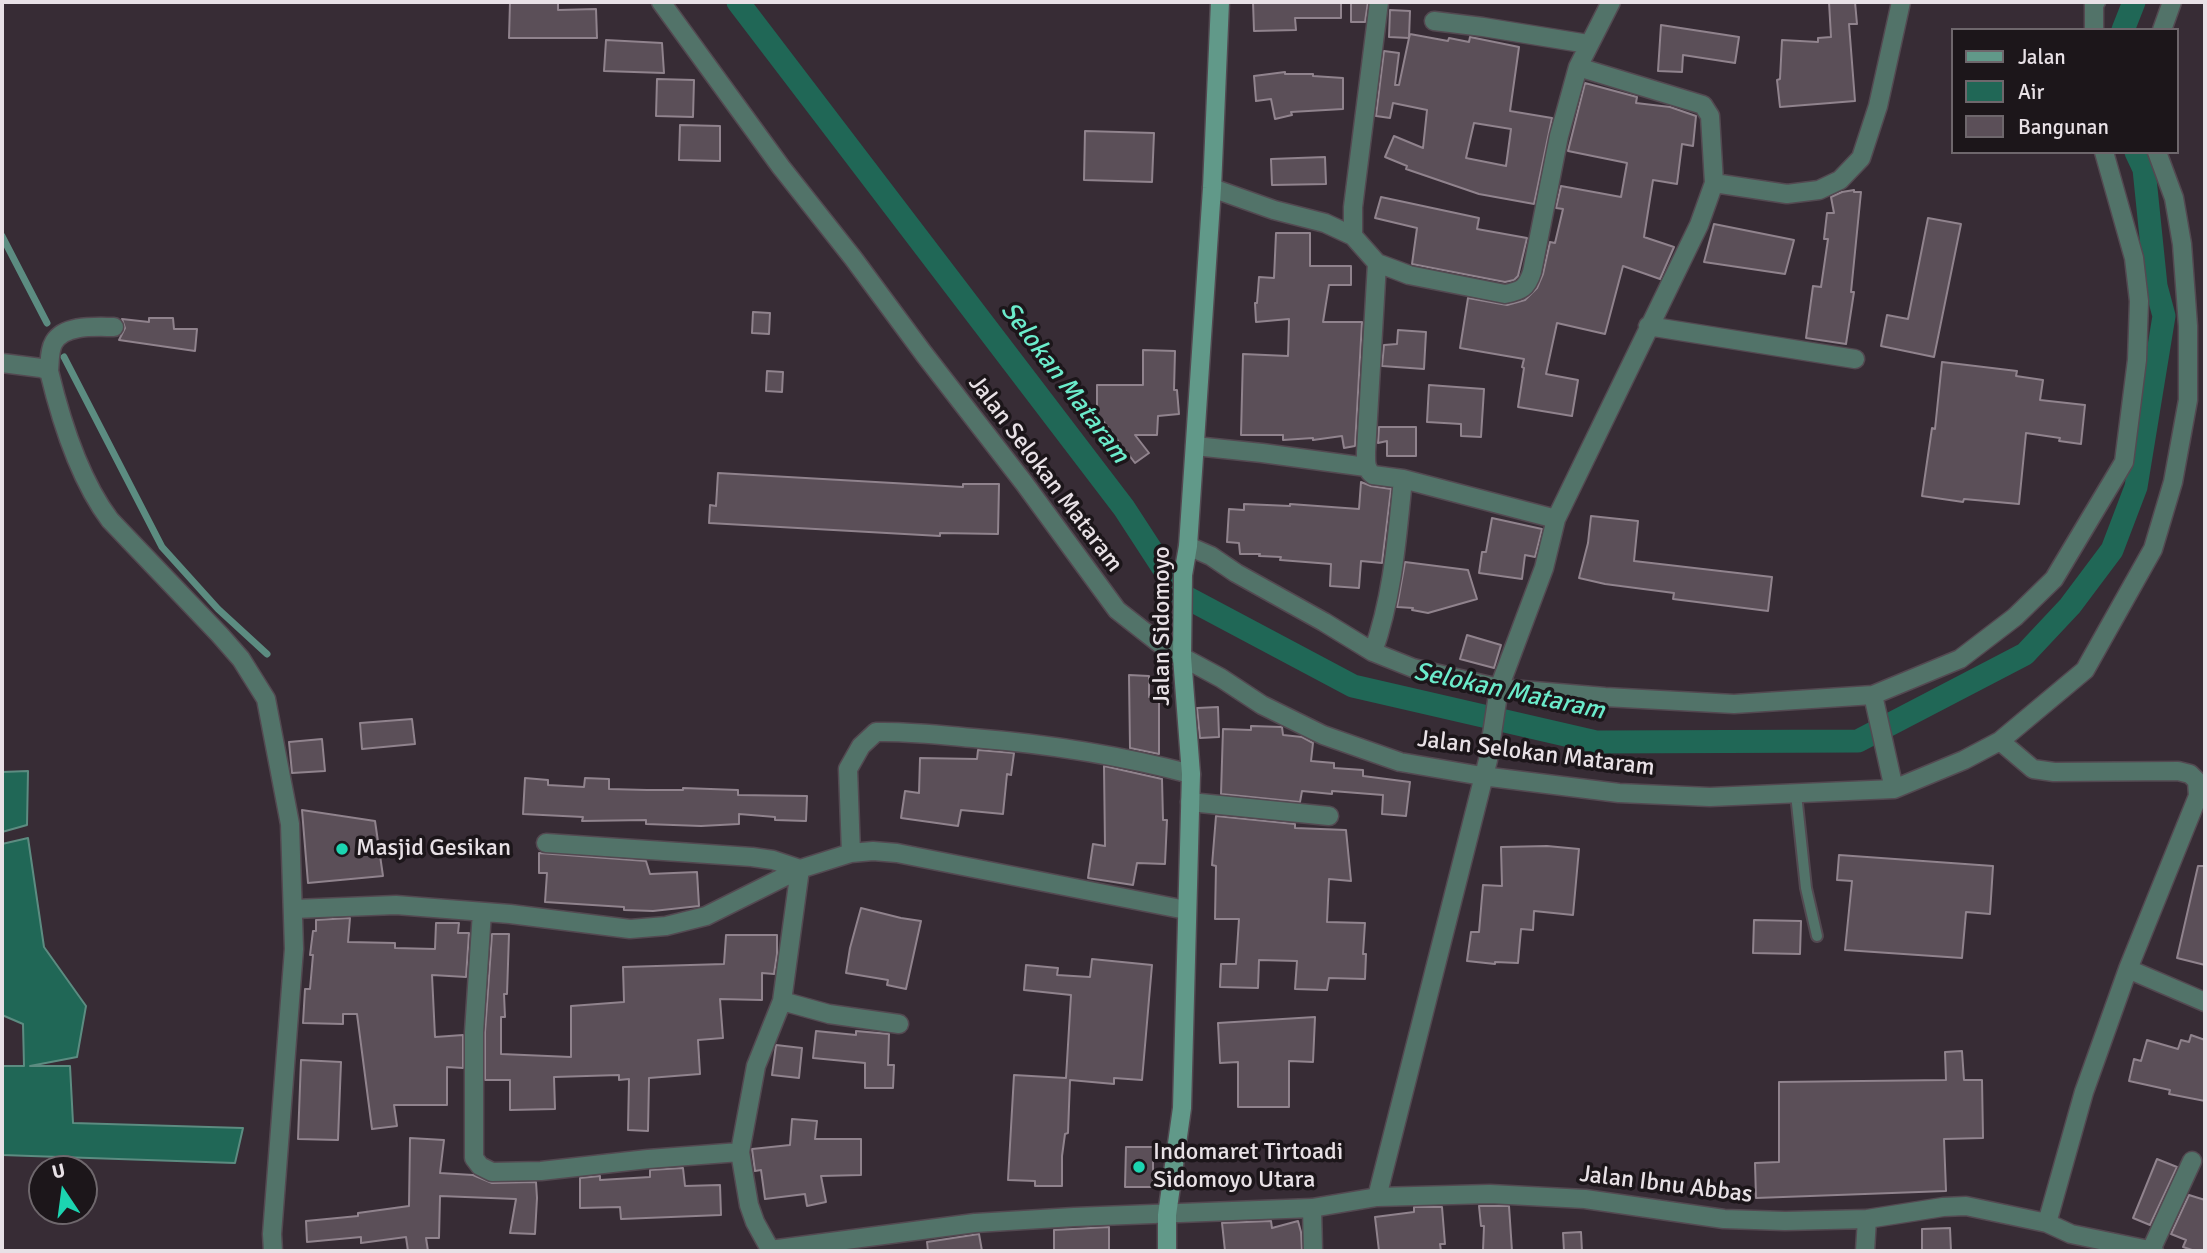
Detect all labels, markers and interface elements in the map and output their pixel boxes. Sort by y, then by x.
legend [1952,28,2179,154]
text: Jalan [2018,44,2066,70]
text: Air [2018,79,2044,105]
text: Bangunan [2018,114,2109,140]
water label: Selokan Mataram [993,296,1135,470]
street label: Jalan Selokan Mataram [962,370,1128,578]
street label: Jalan Sidomoyo [1149,546,1177,706]
water label: Selokan Mataram [1411,657,1607,727]
street label: Jalan Selokan Mataram [1416,725,1656,783]
place label: Masjid Gesikan [356,835,511,863]
marker: Masjid Gesikan [334,841,350,857]
place label: Indomaret Tirtoadi Sidomoyo Utara [1153,1139,1343,1195]
north arrow [28,1155,98,1225]
text: U [50,1158,68,1185]
marker: Indomaret Tirtoadi Sidomoyo Utara [1131,1159,1147,1175]
street label: Jalan Ibnu Abbas [1578,1160,1754,1210]

